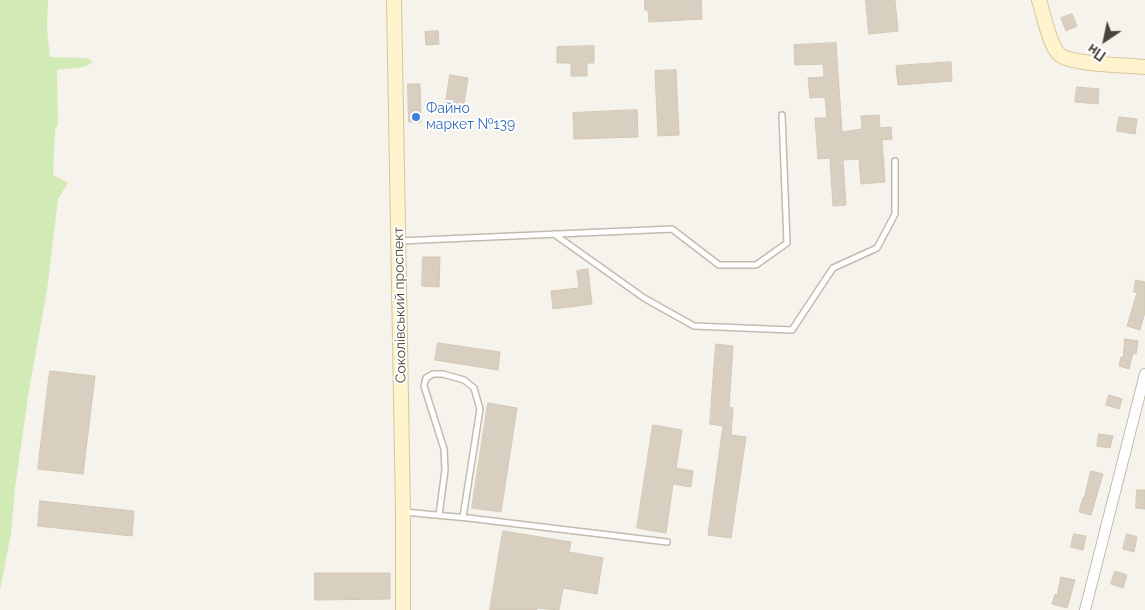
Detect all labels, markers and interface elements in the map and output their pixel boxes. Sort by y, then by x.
north arrow [1080,15,1130,65]
text: Пн [1084,41,1109,64]
place label: Файно маркет №139 [426,101,515,134]
marker: Файно маркет №139 [410,111,422,123]
street label: Соколівський проспект [390,227,410,383]

